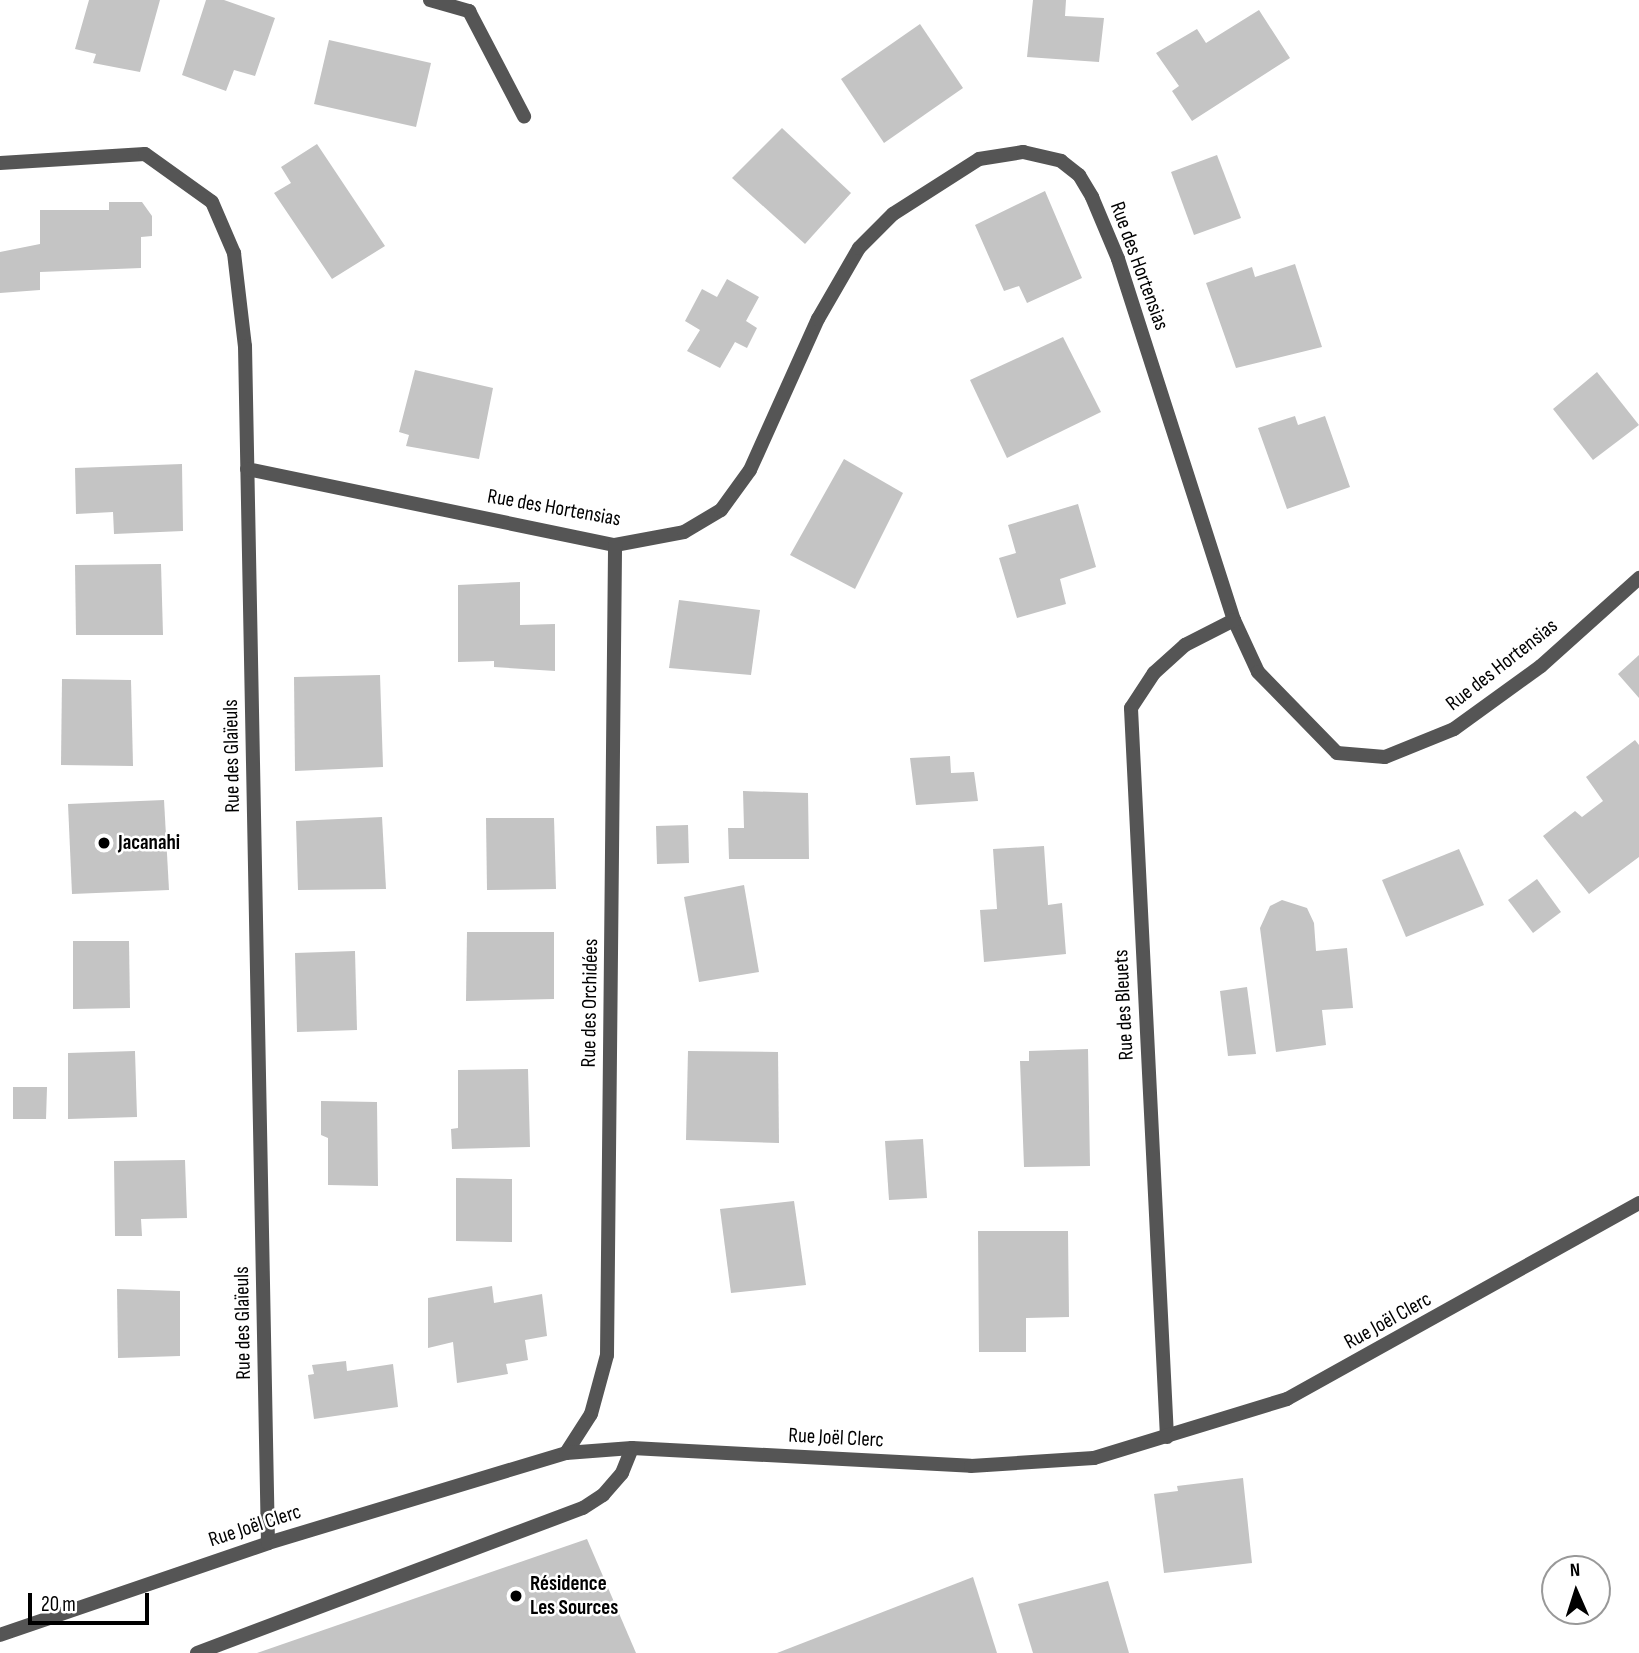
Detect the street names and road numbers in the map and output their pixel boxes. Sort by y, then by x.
street label: Rue des Hortensias [1104,198,1174,334]
street label: Rue des Hortensias [485,484,623,532]
street label: Rue des Hortensias [1441,614,1563,716]
street label: Rue des Glaïeuls [218,699,246,813]
street label: Rue des Orchidées [576,938,604,1068]
street label: Rue des Bleuets [1109,949,1139,1061]
street label: Rue des Glaïeuls [229,1266,257,1380]
street label: Rue Joël Clerc [1340,1287,1436,1355]
street label: Rue Joël Clerc [788,1423,884,1453]
street label: Rue Joël Clerc [206,1499,304,1553]

